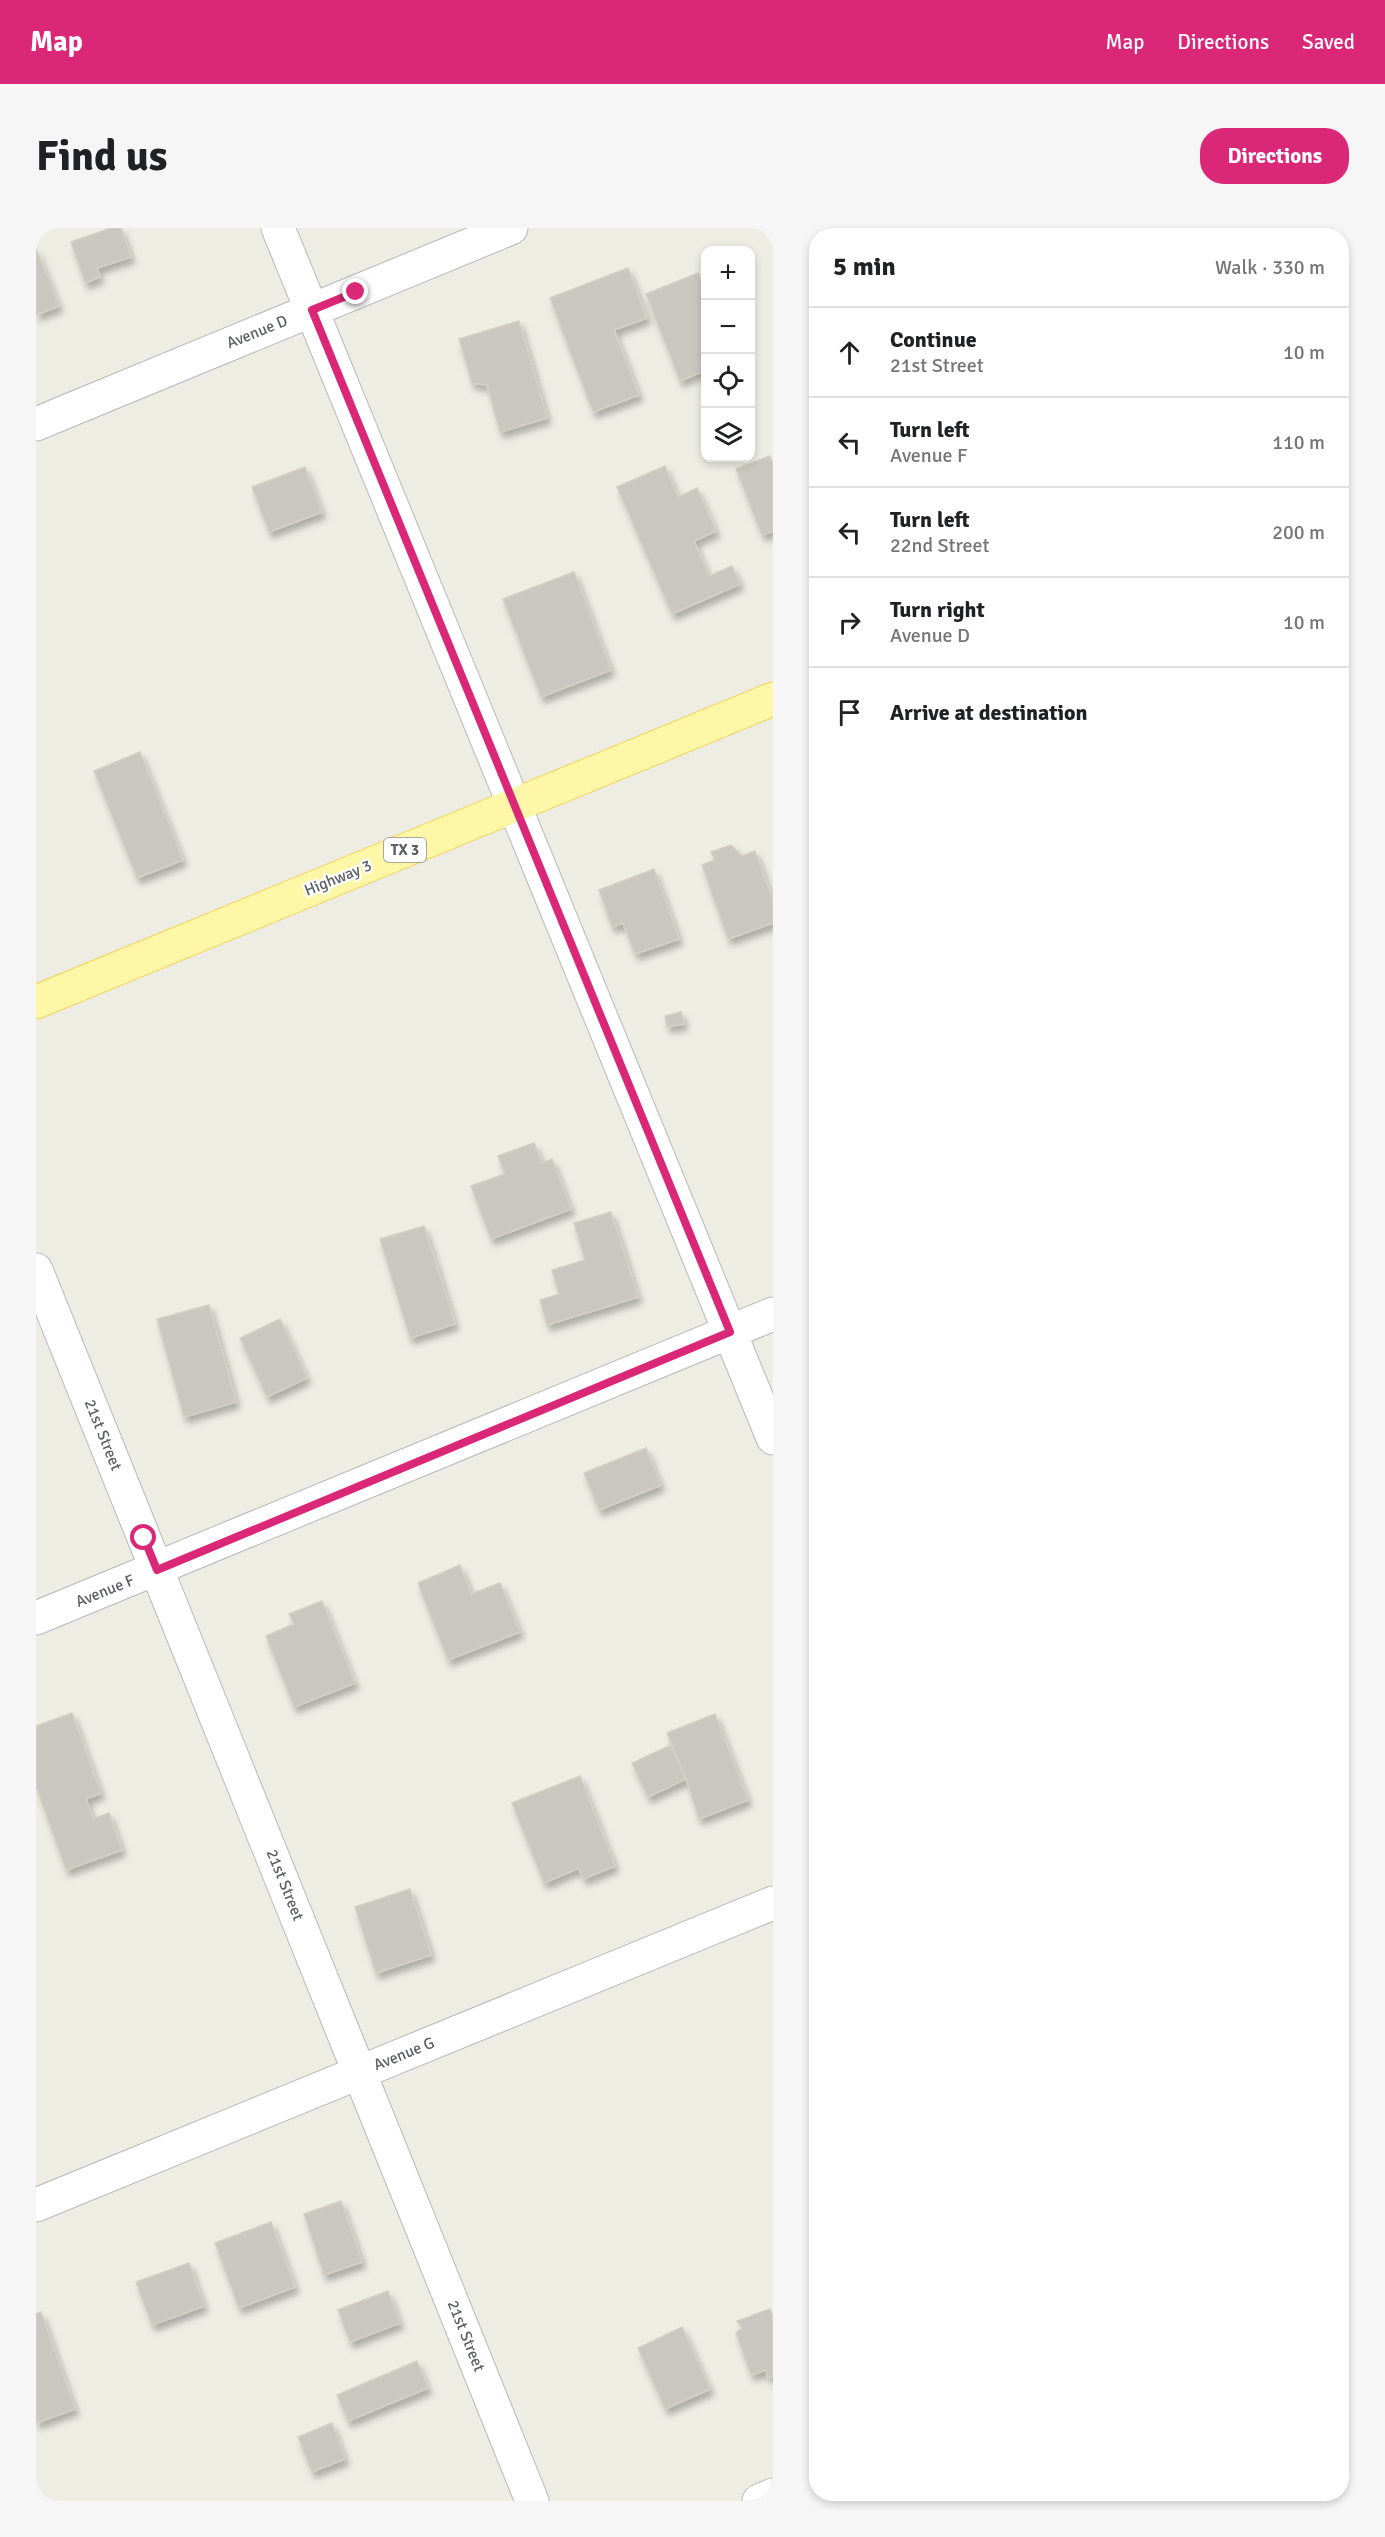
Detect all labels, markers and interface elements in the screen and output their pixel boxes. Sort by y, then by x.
text: Map [30,25,83,59]
text: Map [1106,29,1144,55]
text: Directions [1177,29,1269,55]
text: Saved [1302,29,1355,55]
button: Directions [1200,128,1349,184]
text: Find us [36,131,167,182]
map controls [701,246,755,462]
button: + [701,246,755,300]
text: 5 min [833,251,896,283]
text: Walk · 330 m [1215,255,1325,280]
route end [342,278,368,304]
button: − [701,300,755,354]
street label: Avenue D [224,311,290,353]
text: Continue [890,326,977,353]
icon: ahead [833,336,866,369]
text: 10 m [1283,340,1325,365]
text: 21st Street [890,353,984,378]
button: locate [701,354,755,408]
button: layers [701,408,755,462]
text: Turn left [890,416,970,443]
icon: left [833,426,866,459]
text: 110 m [1272,430,1325,455]
text: Avenue F [890,443,967,468]
text: Turn left [890,506,970,533]
icon: left [833,516,866,549]
text: 200 m [1272,520,1325,545]
text: 22nd Street [890,533,990,558]
text: Turn right [890,596,985,623]
icon: right [833,606,866,639]
text: 10 m [1283,610,1325,635]
text: Avenue D [890,623,970,648]
icon: arrive [833,696,866,729]
text: Arrive at destination [890,699,1087,726]
road number: TX 3 [384,838,426,862]
street label: Highway 3 [301,855,375,901]
street label: 21st Street [80,1396,126,1474]
route start [130,1524,156,1550]
street label: Avenue F [73,1570,137,1612]
street label: 21st Street [262,1846,308,1924]
street label: Avenue G [371,2033,437,2075]
street label: 21st Street [443,2297,489,2375]

